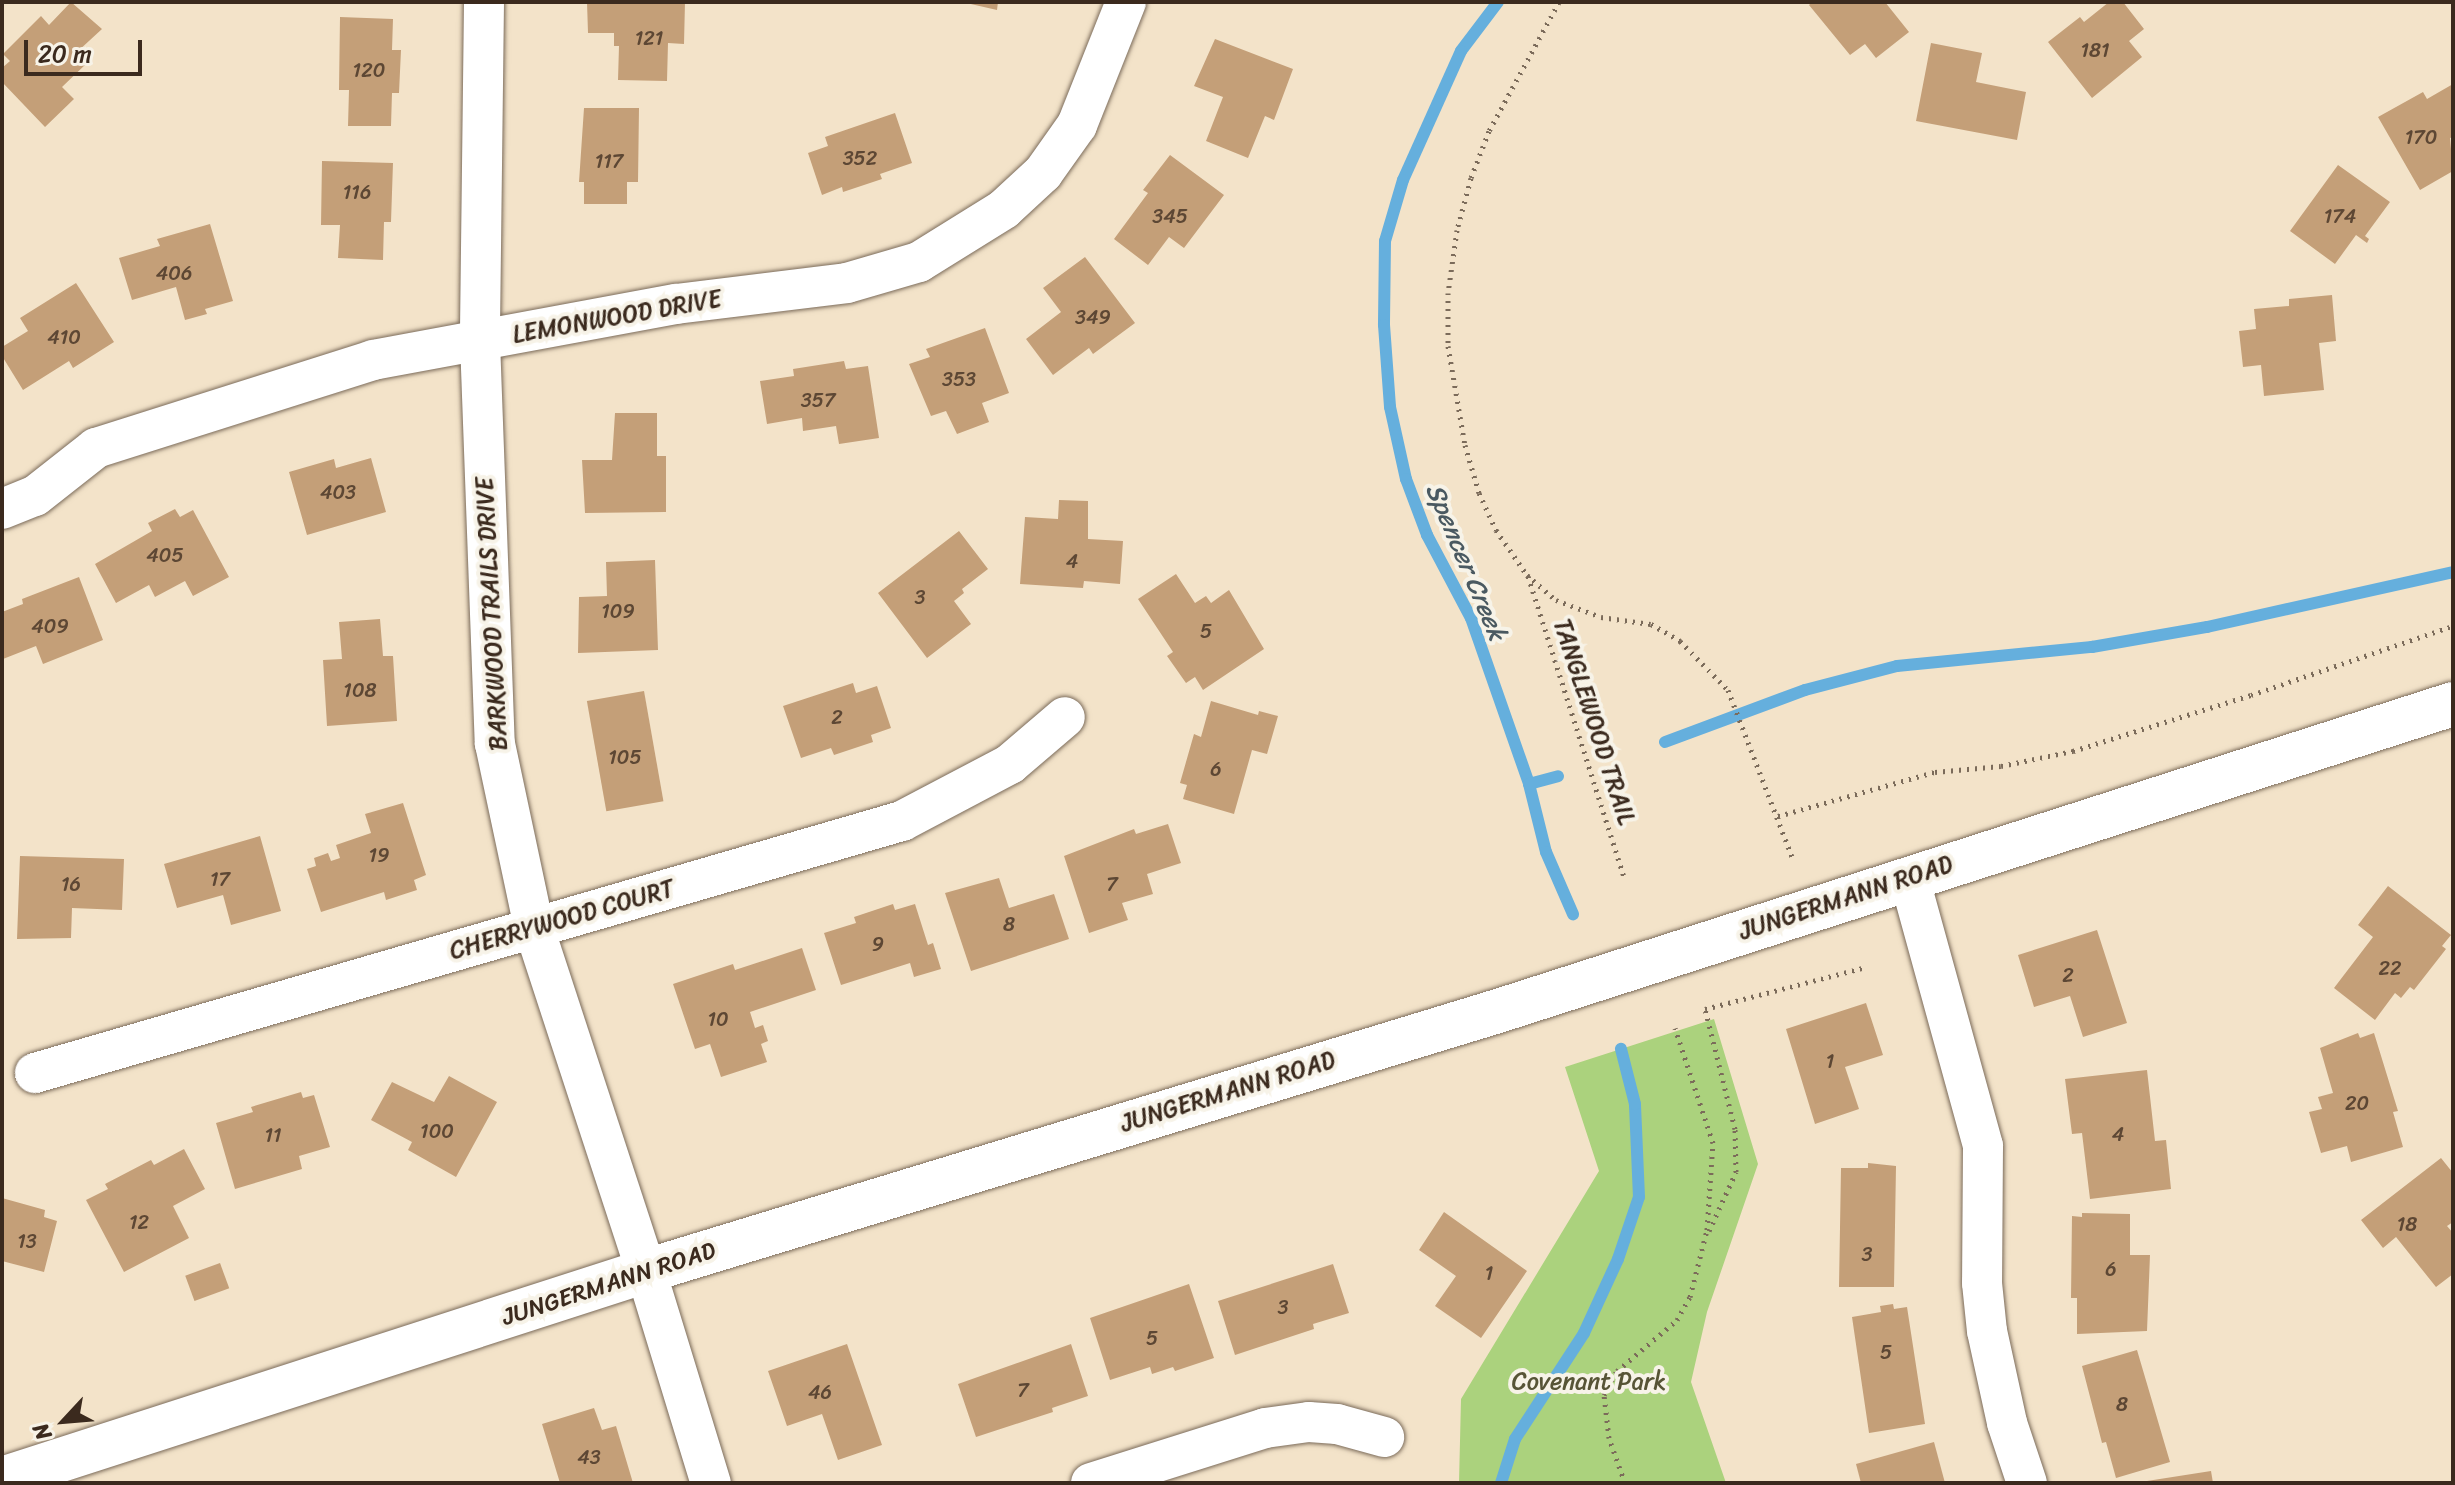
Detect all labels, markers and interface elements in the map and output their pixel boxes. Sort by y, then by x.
scale bar [28,24,146,74]
house number: 121 [635,26,663,50]
text: 20 m [38,33,92,75]
house number: 181 [2080,38,2110,62]
house number: 120 [353,58,385,82]
house number: 170 [2405,125,2437,149]
house number: 352 [843,146,877,170]
house number: 117 [595,149,623,173]
house number: 116 [343,180,371,204]
house number: 345 [1152,204,1188,228]
house number: 174 [2324,204,2356,228]
house number: 406 [156,261,192,285]
street label: LEMONWOOD DRIVE [509,284,725,350]
house number: 349 [1075,305,1111,329]
house number: 410 [47,325,81,349]
house number: 353 [942,367,976,391]
house number: 357 [801,388,835,412]
street label: BARKWOOD TRAILS DRIVE [470,474,514,754]
water label: Spencer Creek [1419,478,1513,646]
house number: 403 [320,480,356,504]
house number: 405 [146,543,184,567]
house number: 4 [1066,549,1078,573]
house number: 3 [915,585,925,609]
house number: 109 [601,599,635,623]
house number: 409 [31,614,69,638]
street label: TANGLEWOOD TRAIL [1547,615,1641,829]
house number: 5 [1200,619,1212,643]
house number: 108 [343,678,377,702]
house number: 2 [831,705,843,729]
house number: 105 [608,745,642,769]
house number: 6 [1210,757,1222,781]
house number: 19 [369,843,389,867]
street label: JUNGERMANN ROAD [1736,850,1956,946]
house number: 17 [210,867,230,891]
house number: 16 [61,872,81,896]
house number: 7 [1106,872,1118,896]
street label: CHERRYWOOD COURT [447,874,677,966]
house number: 8 [1003,912,1015,936]
house number: 9 [872,932,884,956]
house number: 22 [2378,956,2402,980]
house number: 2 [2062,963,2074,987]
house number: 10 [707,1007,729,1031]
street label: JUNGERMANN ROAD [1117,1046,1339,1138]
house number: 1 [1826,1049,1834,1073]
house number: 20 [2345,1091,2369,1115]
house number: 100 [420,1119,454,1143]
house number: 4 [2112,1122,2124,1146]
house number: 11 [264,1123,282,1147]
house number: 12 [129,1210,149,1234]
house number: 18 [2397,1212,2417,1236]
house number: 13 [17,1229,37,1253]
street label: JUNGERMANN ROAD [499,1236,719,1332]
house number: 3 [1862,1242,1872,1266]
house number: 6 [2105,1257,2117,1281]
house number: 1 [1485,1261,1493,1285]
house number: 3 [1278,1295,1288,1319]
house number: 5 [1146,1326,1158,1350]
house number: 5 [1880,1340,1892,1364]
park label: Covenant Park [1512,1368,1666,1396]
house number: 7 [1017,1378,1029,1402]
house number: 46 [808,1380,832,1404]
north arrow [24,1381,104,1461]
house number: 8 [2116,1392,2128,1416]
text: N [21,1416,63,1447]
house number: 43 [577,1445,601,1469]

